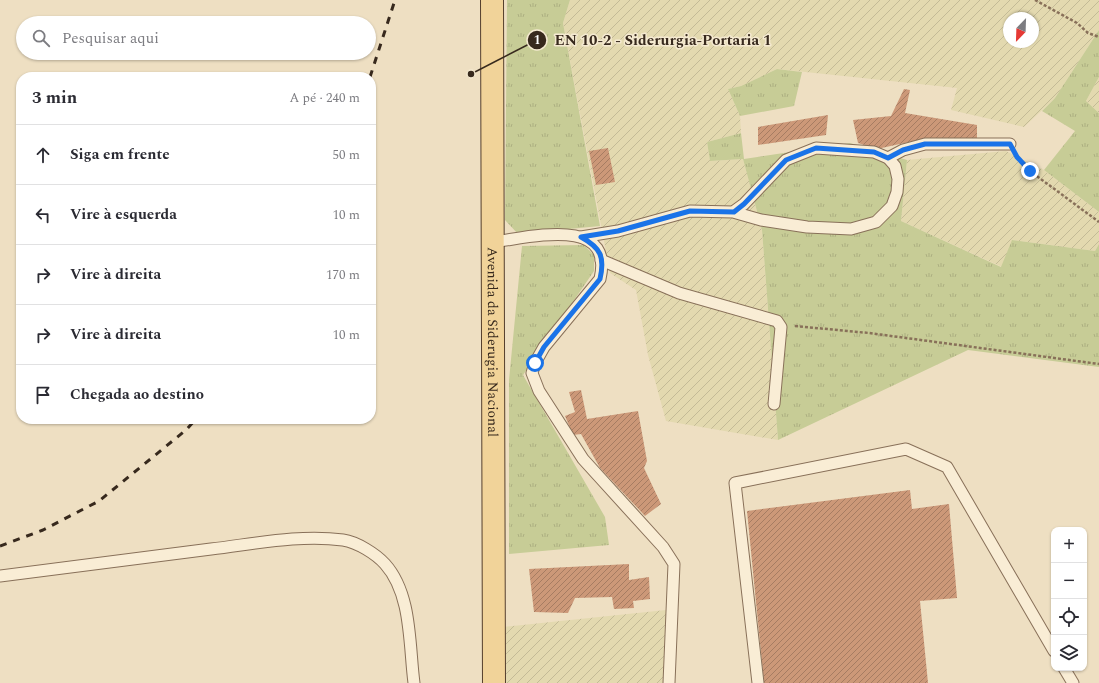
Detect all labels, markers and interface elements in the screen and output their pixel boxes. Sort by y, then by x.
north arrow [1003,12,1039,48]
search box [16,16,376,60]
icon: search [30,27,52,49]
text: Pesquisar aqui [62,27,159,50]
callout: EN 10-2 - Siderurgia-Portaria 1 [527,27,780,54]
text: EN 10-2 - Siderurgia-Portaria 1 [554,29,772,52]
text: 1 [534,31,540,50]
text: 3 min [32,85,77,111]
text: A pé · 240 m [290,88,360,108]
text: Siga em frente [70,143,170,166]
icon: ahead [32,144,54,166]
text: 50 m [333,145,360,165]
route end [1021,162,1039,180]
text: Vire à esquerda [70,203,177,226]
icon: left [32,204,54,226]
text: 10 m [333,205,360,225]
street label: Avenida da Siderugia Nacional [482,247,503,437]
text: Vire à direita [70,263,161,286]
icon: right [32,264,54,286]
text: 170 m [326,265,360,285]
text: Vire à direita [70,323,161,346]
icon: right [32,324,54,346]
text: 10 m [333,325,360,345]
route start [526,354,544,372]
text: Chegada ao destino [70,383,204,406]
icon: arrive [32,384,54,406]
map controls [1051,527,1087,671]
button: + [1051,527,1087,563]
button: − [1051,563,1087,599]
button: locate [1051,599,1087,635]
button: layers [1051,635,1087,671]

